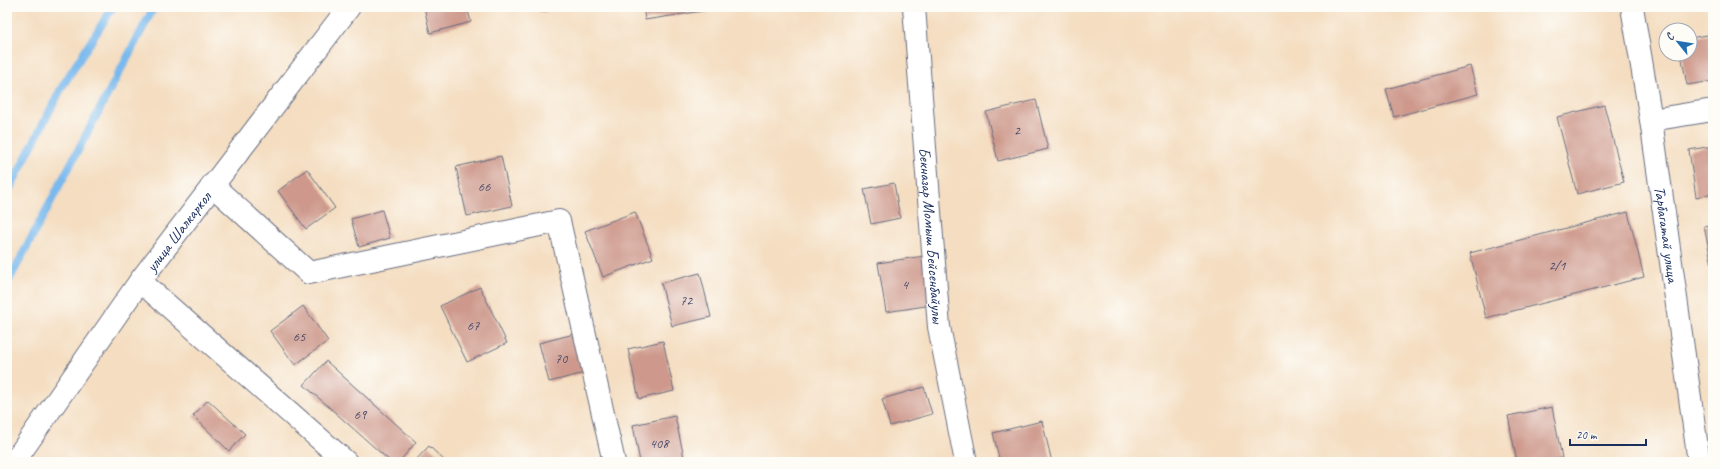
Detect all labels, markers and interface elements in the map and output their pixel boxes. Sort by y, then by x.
north arrow [1658,22,1698,62]
text: С [1662,30,1678,43]
house number: 2 [1014,122,1022,139]
street label: Бекназар Момыш Бейсенбайулы [914,147,948,326]
house number: 66 [478,178,491,195]
street label: Тарбагатай улица [1649,185,1683,285]
street label: улица Шалкаркол [141,187,216,277]
house number: 2/1 [1548,257,1566,274]
house number: 4 [902,276,910,293]
house number: 72 [680,292,694,309]
house number: 67 [467,317,480,334]
house number: 65 [293,328,306,345]
house number: 70 [555,350,569,367]
house number: 69 [354,406,368,423]
scale bar [1570,421,1646,447]
text: 20 m [1576,427,1598,443]
house number: 408 [650,435,670,452]

